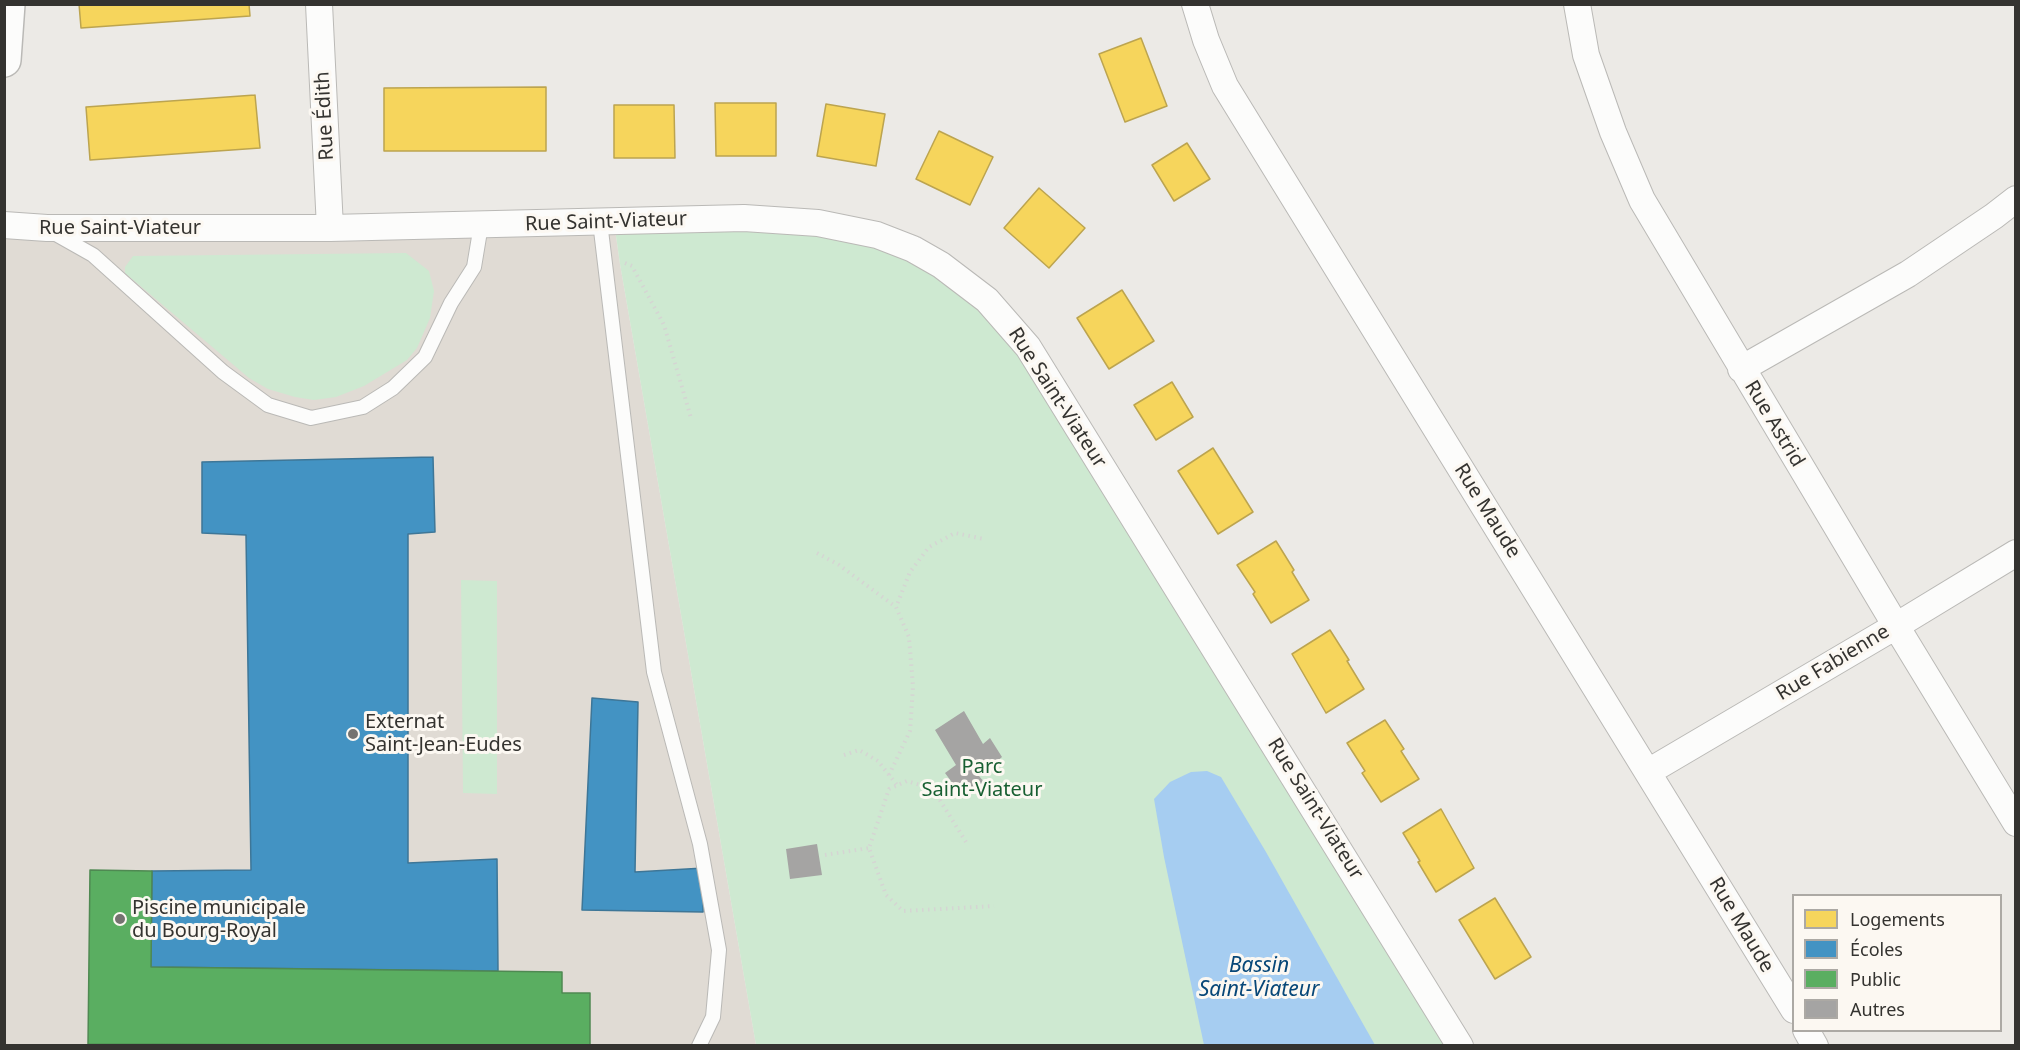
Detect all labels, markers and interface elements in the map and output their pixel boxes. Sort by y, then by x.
street label: Rue Édith [311,71,339,161]
street label: Rue Saint-Viateur [525,207,687,237]
street label: Rue Saint-Viateur [39,216,201,240]
street label: Rue Saint-Viateur [1003,323,1111,473]
street label: Rue Astrid [1739,376,1809,472]
street label: Rue Maude [1449,459,1525,563]
street label: Rue Fabienne [1772,620,1894,706]
place label: Externat Saint-Jean-Eudes [365,710,522,757]
marker: Externat Saint-Jean-Eudes [346,727,360,741]
street label: Rue Saint-Viateur [1262,734,1368,884]
park label: Parc Saint-Viateur [922,755,1042,802]
street label: Rue Maude [1703,873,1779,977]
legend [1792,894,2002,1032]
place label: Piscine municipale du Bourg-Royal [132,896,306,943]
text: Logements [1850,907,1945,931]
marker: Piscine municipale du Bourg-Royal [113,912,127,926]
text: Écoles [1850,937,1903,961]
water label: Bassin Saint-Viateur [1199,953,1319,1003]
text: Public [1850,967,1901,991]
text: Autres [1850,997,1905,1021]

